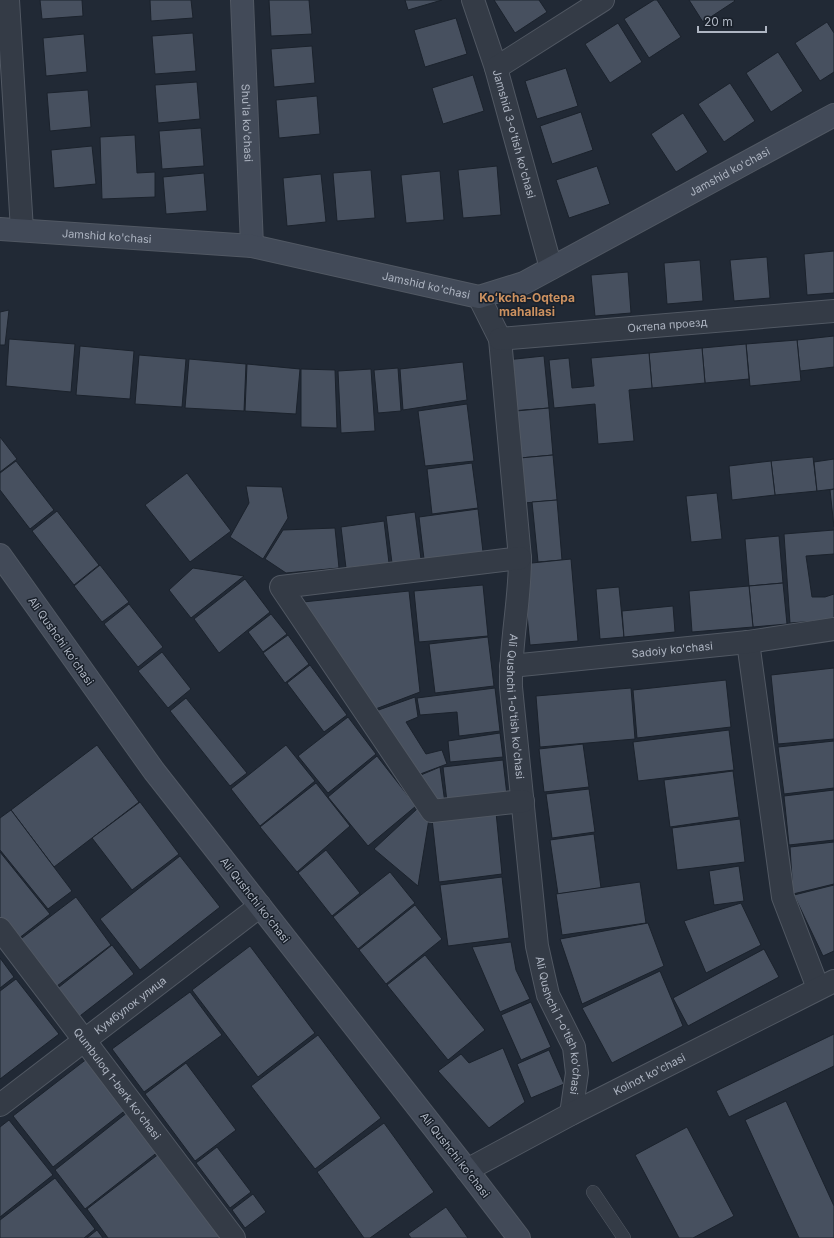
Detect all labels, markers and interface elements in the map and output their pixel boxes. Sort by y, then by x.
scale bar [698,8,766,34]
text: 20 m [704,14,733,29]
street label: Jamshid 3-o'tish ko'chasi [490,68,538,200]
street label: Shu'la ko'chasi [238,84,256,162]
street label: Jamshid ko'chasi [687,144,772,199]
street label: Jamshid ko'chasi [61,226,152,246]
street label: Jamshid ko'chasi [381,268,471,302]
district label: Koʻkcha-Oqtepa mahallasi [479,290,575,319]
street label: Октепа проезд [627,315,708,335]
street label: Ali Qushchi koʻchasi [25,594,97,688]
street label: Ali Qushchi 1-o'tish ko'chasi [504,633,527,780]
street label: Sadoiy ko'chasi [631,639,713,661]
street label: Ali Qushchi koʻchasi [217,854,293,946]
street label: Ali Qushchi 1-o'tish ko'chasi [532,955,584,1096]
street label: Кумбулок улица [91,973,169,1037]
street label: Qumbuloq 1-berk ko'chasi [70,1025,164,1142]
street label: Koinot ko'chasi [611,1050,688,1098]
street label: Ali Qushchi koʻchasi [417,1109,493,1201]

